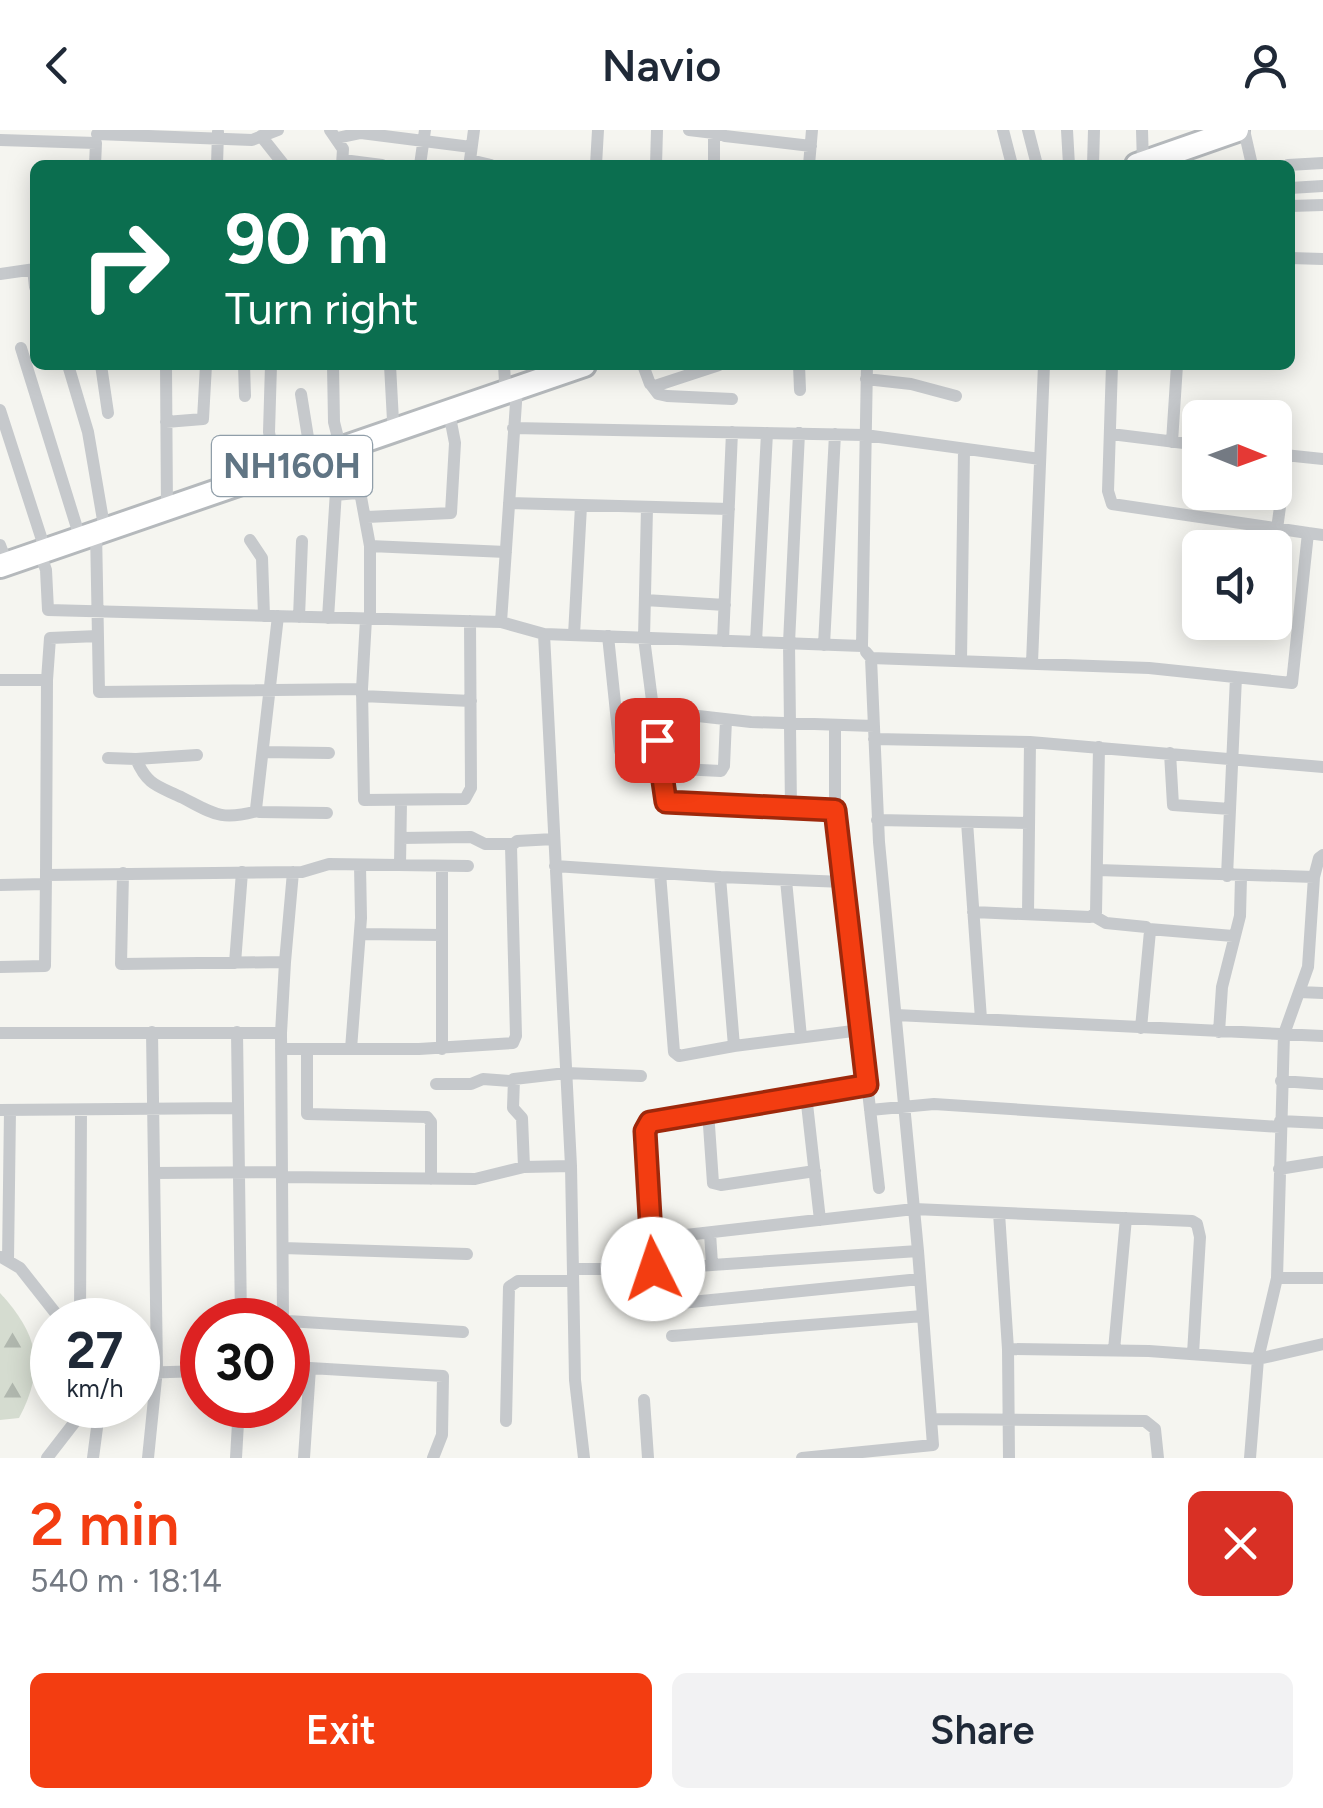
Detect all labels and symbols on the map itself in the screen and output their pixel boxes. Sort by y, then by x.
north arrow [1182,400,1292,510]
road number: NH160H [212,436,372,496]
pin [615,698,700,783]
position arrow [601,1217,705,1321]
speed limit sign: 30 [180,1298,310,1428]

